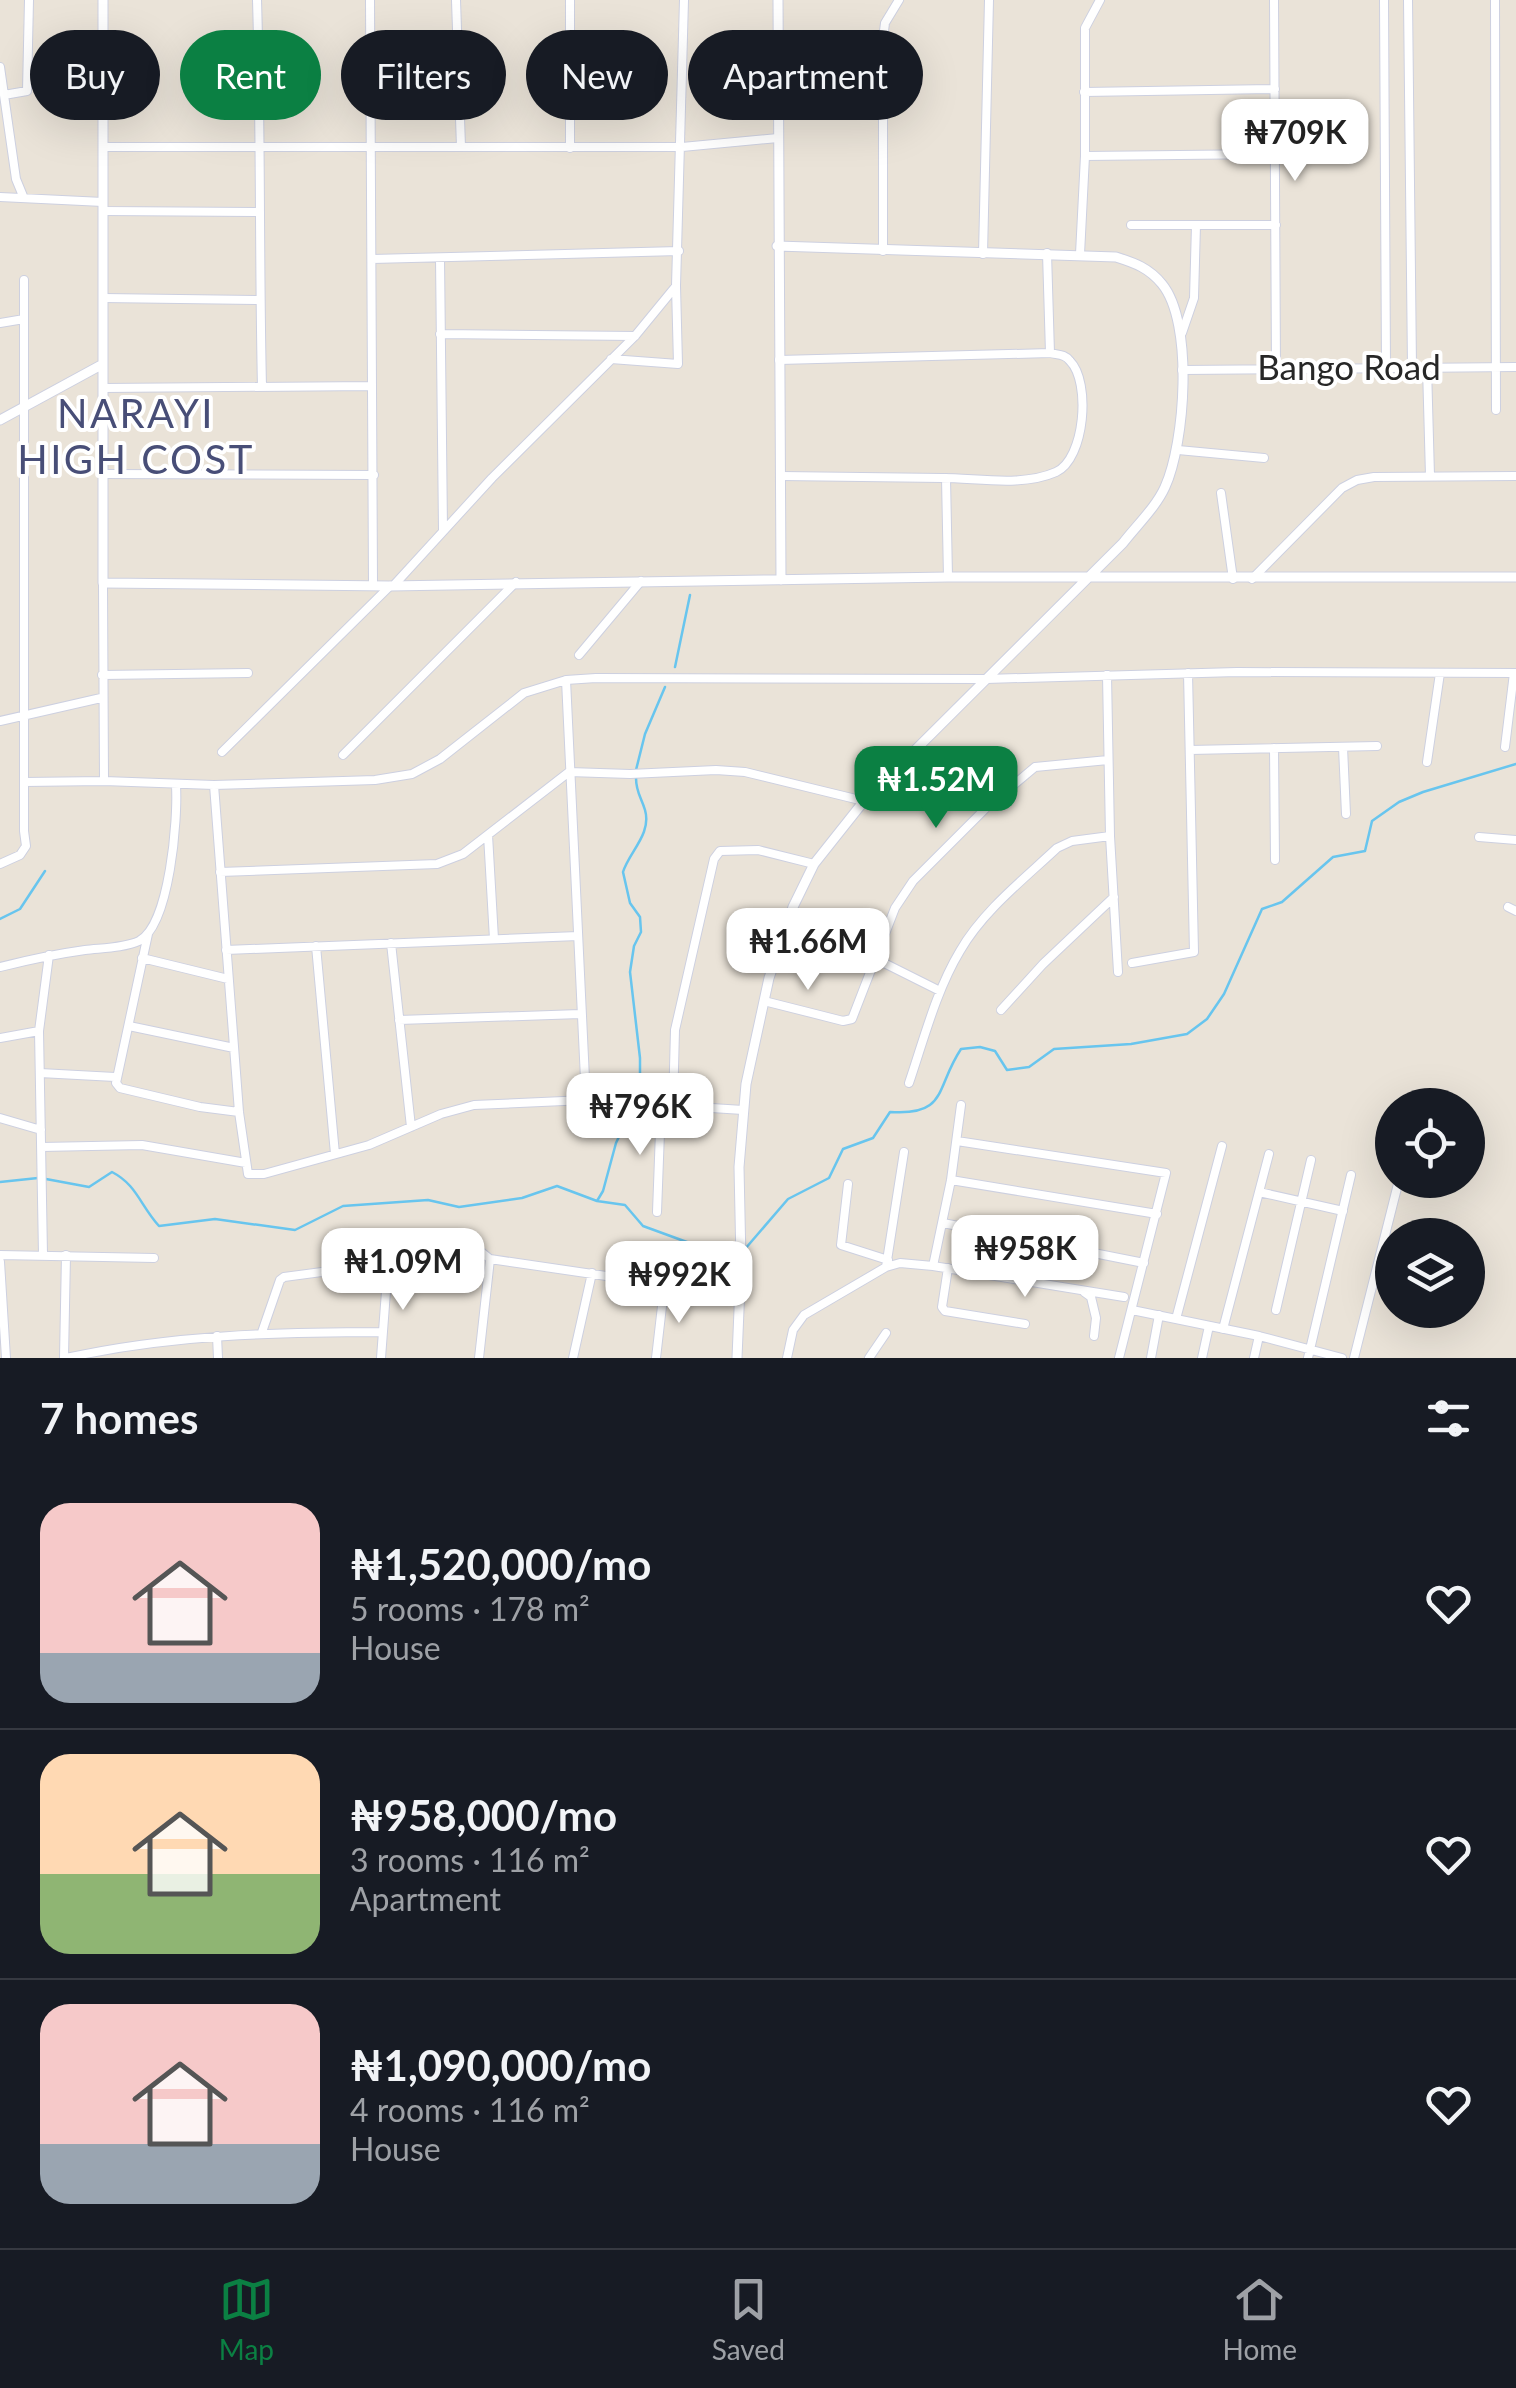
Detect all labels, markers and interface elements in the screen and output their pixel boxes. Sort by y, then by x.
chip: Buy [30,30,160,120]
chip: Rent [180,30,321,120]
chip: Filters [341,30,506,120]
chip: New [526,30,668,120]
chip: Apartment [688,30,923,120]
pin: ₦709K [1225,99,1365,184]
text: ₦709K [1243,112,1347,151]
street label: Bango Road [1257,345,1441,387]
district label: NARAYI HIGH COST [17,389,255,483]
pin: ₦1.52M [855,746,1017,831]
text: ₦1.52M [876,759,996,798]
pin: ₦1.66M [727,908,889,993]
text: ₦1.66M [748,921,868,960]
pin: ₦796K [570,1073,710,1158]
text: ₦796K [588,1086,692,1125]
map controls [1375,1088,1485,1328]
button: locate [1375,1088,1485,1198]
pin: ₦958K [955,1215,1095,1300]
button: layers [1375,1218,1485,1328]
pin: ₦1.09M [322,1228,484,1313]
text: ₦958K [973,1228,1077,1267]
text: ₦1.09M [343,1241,463,1280]
pin: ₦992K [609,1241,749,1326]
text: ₦992K [627,1254,731,1293]
icon: filters [1421,1391,1476,1446]
text: 7 homes [40,1393,198,1443]
text: ₦1,520,000/mo [350,1539,651,1589]
icon: home [120,1543,240,1663]
icon: heart [1421,1576,1476,1631]
text: 5 rooms · 178 m² [350,1589,590,1628]
text: House [350,1628,441,1667]
text: ₦958,000/mo [350,1790,617,1840]
icon: home [120,1794,240,1914]
icon: heart [1421,1827,1476,1882]
text: 3 rooms · 116 m² [350,1840,590,1879]
text: Apartment [350,1879,501,1918]
text: ₦1,090,000/mo [350,2040,651,2090]
icon: home [120,2044,240,2164]
icon: heart [1421,2077,1476,2132]
text: 4 rooms · 116 m² [350,2090,590,2129]
text: House [350,2129,441,2168]
tab: Map [219,2272,274,2366]
tab: Saved [712,2272,785,2366]
tab: Home [1223,2272,1297,2366]

